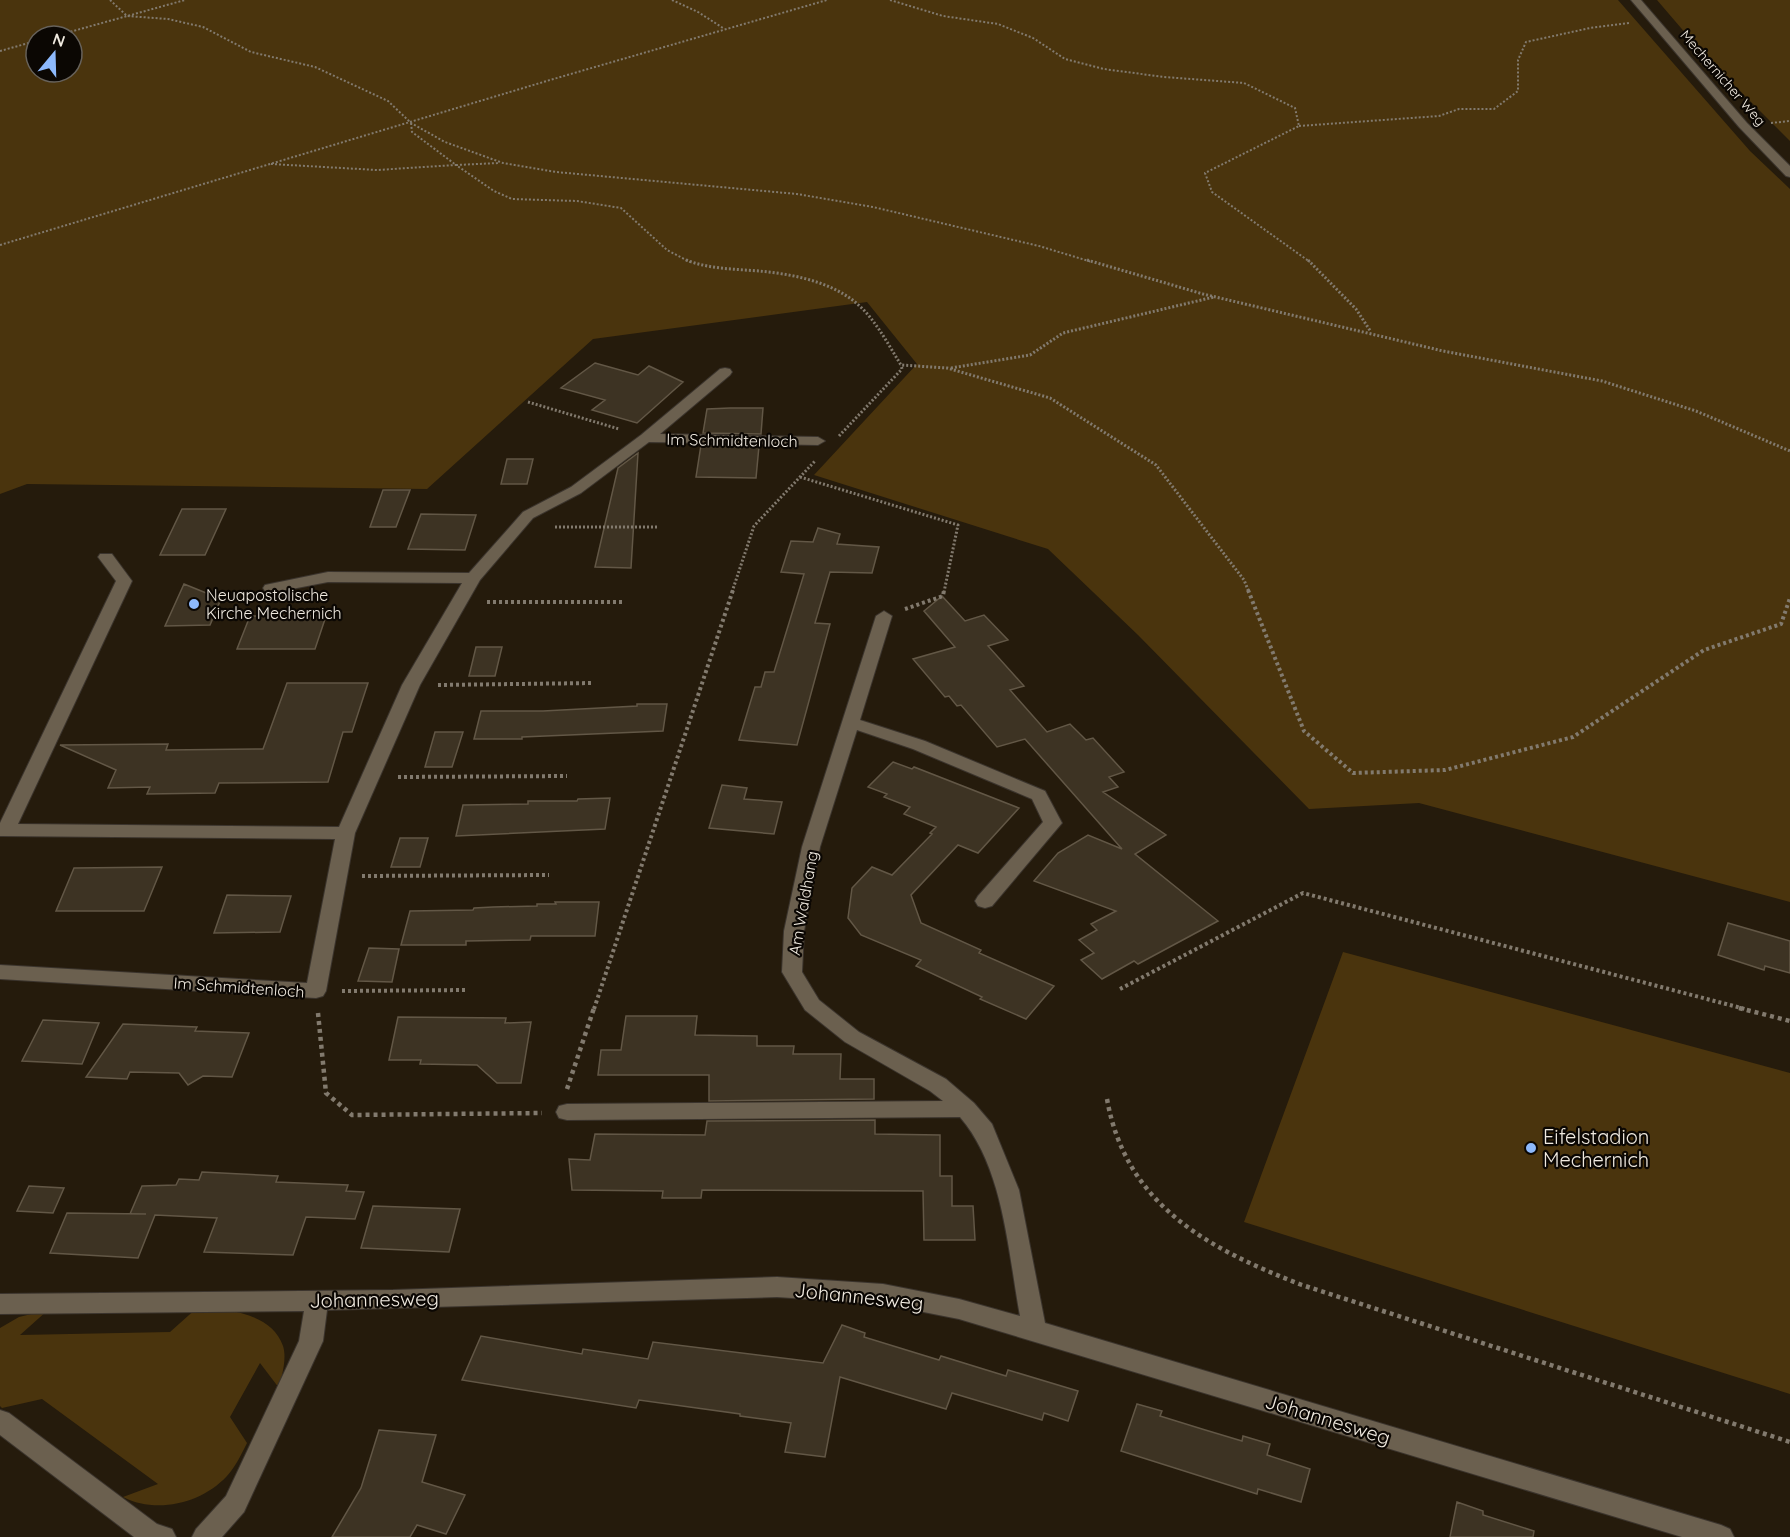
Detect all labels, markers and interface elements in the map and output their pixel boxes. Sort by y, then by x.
north arrow [24,24,84,84]
street label: Mechernicher Weg [1676,26,1770,130]
text: N [50,28,68,51]
street label: Im Schmidtenloch [666,429,798,451]
place label: Neuapostolische Kirche Mechernich [206,585,342,623]
marker: Neuapostolische Kirche Mechernich [187,597,201,611]
street label: Am Waldhang [784,849,822,957]
street label: Im Schmidtenloch [173,972,305,1002]
place label: Eifelstadion Mechernich [1543,1124,1649,1172]
marker: Eifelstadion Mechernich [1524,1141,1538,1155]
street label: Johannesweg [793,1277,925,1315]
street label: Johannesweg [309,1285,439,1313]
street label: Johannesweg [1262,1388,1394,1450]

